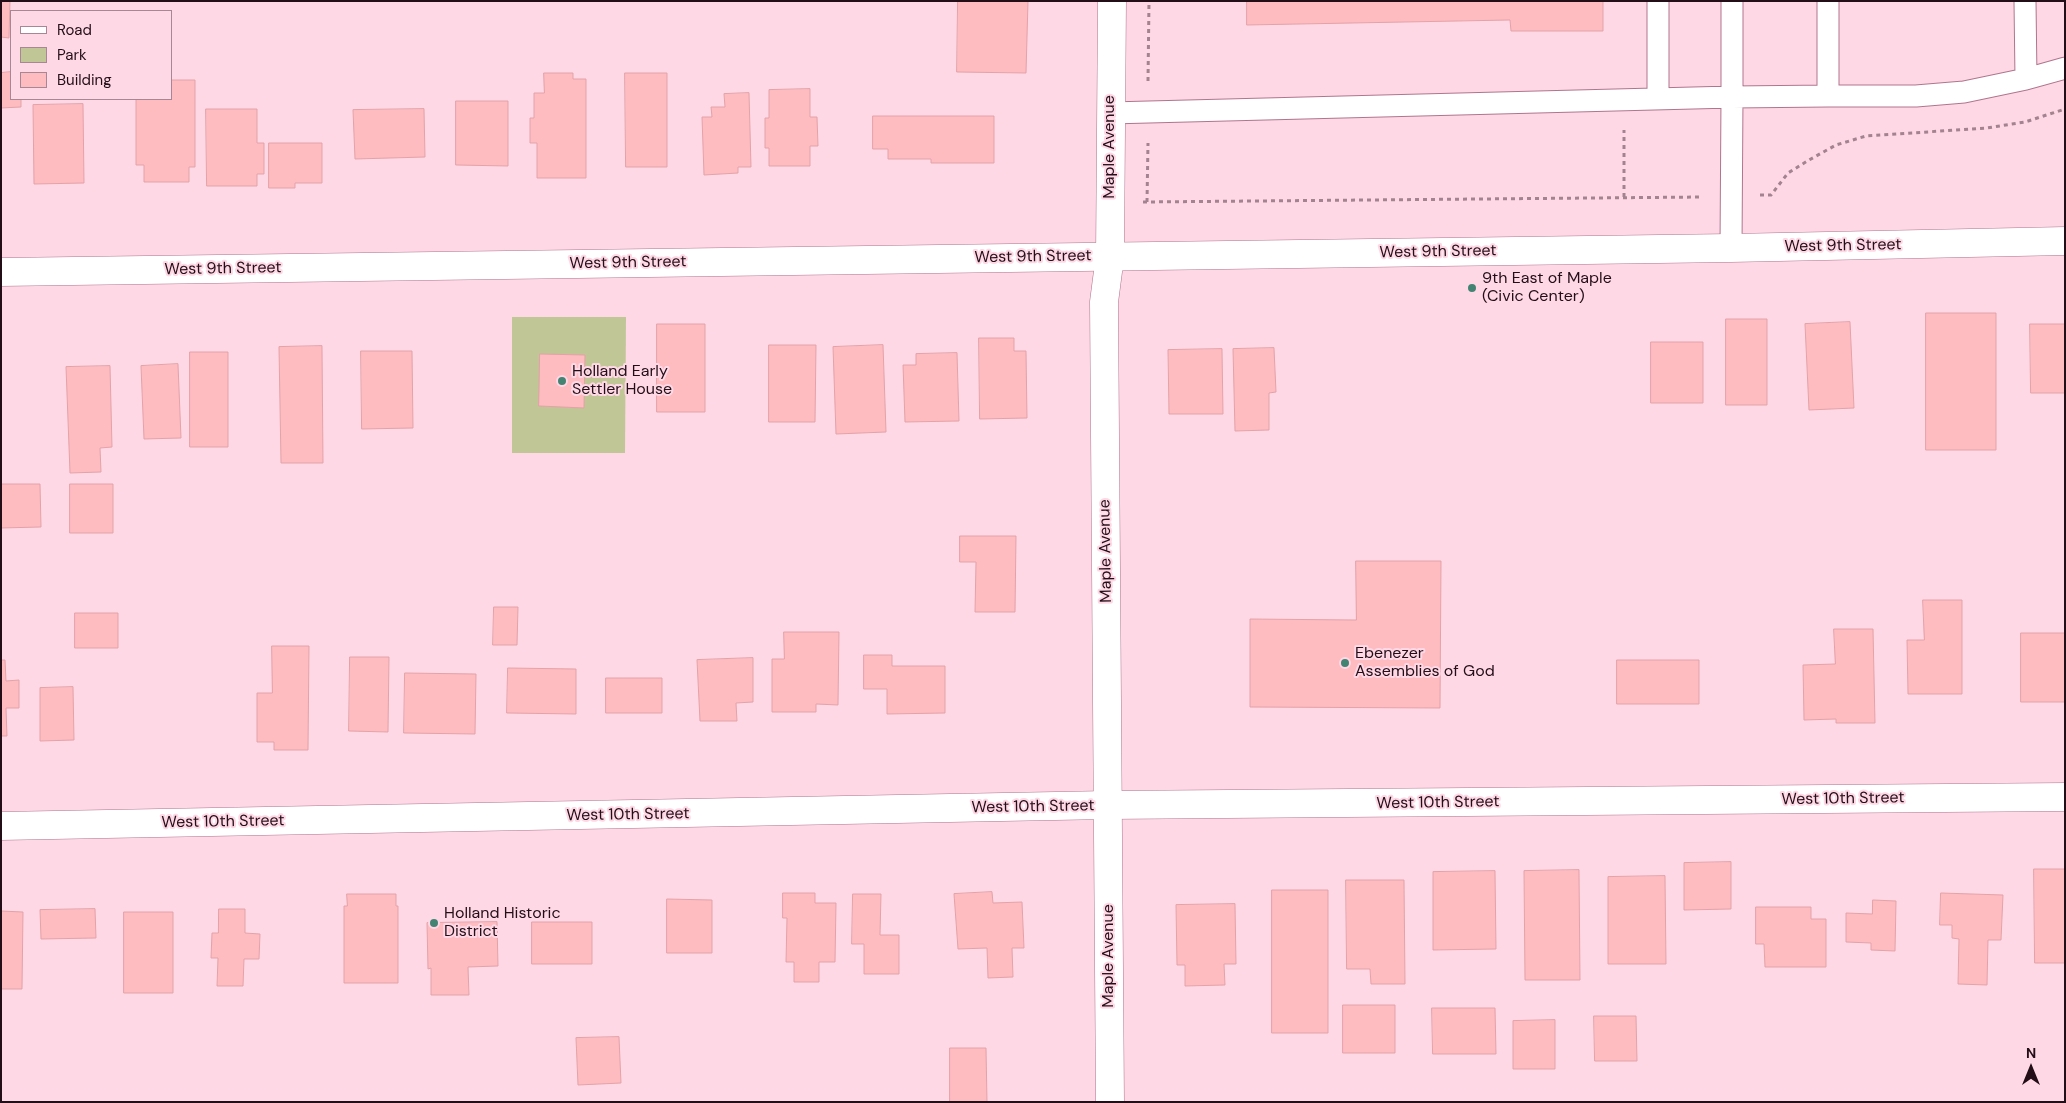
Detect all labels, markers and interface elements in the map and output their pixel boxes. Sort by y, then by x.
legend [10,10,172,100]
text: Road [57,20,92,40]
text: Park [57,45,87,65]
text: Building [57,70,112,90]
street label: Maple Avenue [1100,95,1120,199]
street label: West 9th Street [1784,235,1902,257]
street label: West 9th Street [1379,241,1497,263]
street label: West 9th Street [974,246,1092,268]
street label: West 9th Street [569,252,687,274]
street label: West 9th Street [164,258,282,280]
place label: 9th East of Maple (Civic Center) [1482,269,1612,307]
marker: 9th East of Maple (Civic Center) [1466,282,1478,294]
place label: Holland Early Settler House [572,362,672,400]
marker: Holland Early Settler House [556,375,568,387]
street label: Maple Avenue [1095,499,1117,603]
place label: Ebenezer Assemblies of God [1355,644,1495,682]
marker: Ebenezer Assemblies of God [1339,657,1351,669]
street label: West 10th Street [1781,788,1905,810]
street label: West 10th Street [1376,792,1500,814]
street label: West 10th Street [971,796,1095,818]
street label: West 10th Street [566,804,690,826]
street label: West 10th Street [161,811,285,833]
place label: Holland Historic District [444,904,561,942]
street label: Maple Avenue [1099,904,1119,1008]
marker: Holland Historic District [428,917,440,929]
north arrow [2006,1043,2056,1093]
text: N [2026,1044,2036,1062]

